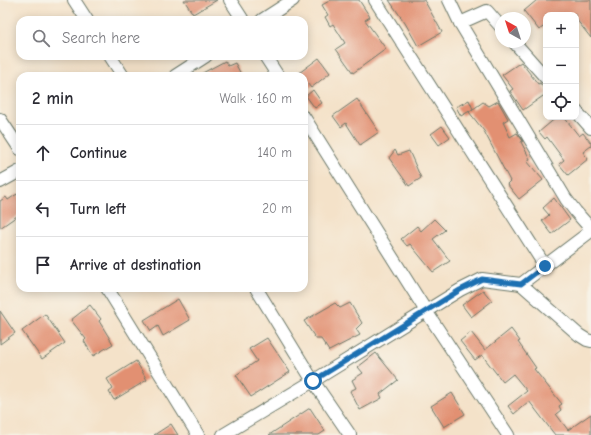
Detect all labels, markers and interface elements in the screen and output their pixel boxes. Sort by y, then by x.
north arrow [495,12,531,48]
map controls [543,12,579,120]
button: + [543,12,579,48]
search box [16,16,308,60]
icon: search [30,27,52,49]
text: Search here [62,29,140,47]
button: − [543,48,579,84]
button: locate [543,84,579,120]
text: 2 min [32,89,73,108]
text: Walk · 160 m [220,91,292,106]
icon: ahead [32,142,54,164]
text: Continue [70,144,127,162]
text: 140 m [258,145,292,160]
icon: left [32,198,54,220]
text: Turn left [70,200,126,218]
text: 20 m [262,201,292,216]
icon: arrive [32,254,54,276]
text: Arrive at destination [70,256,201,274]
route end [536,257,554,275]
route start [304,372,322,390]

